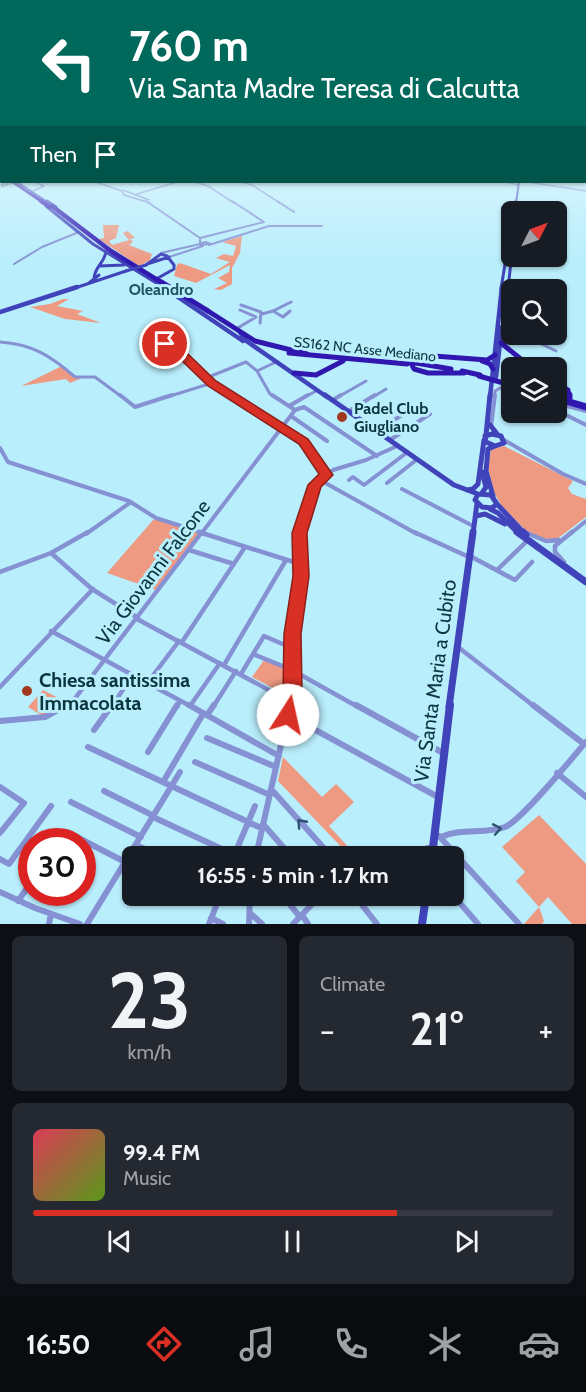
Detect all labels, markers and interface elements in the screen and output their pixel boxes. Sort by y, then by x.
text: 760 m [129,20,249,72]
icon: left [30,24,108,102]
text: Via Santa Madre Teresa di Calcutta [129,72,519,105]
icon: arrive [89,138,122,171]
text: Then [30,141,77,168]
north arrow [501,201,567,267]
map controls [501,201,567,423]
button: search [501,279,567,345]
district label: Oleandro [129,280,193,299]
pin [139,318,190,369]
icon: arrive [148,327,181,360]
street label: SS162 NC Asse Mediano [293,333,437,365]
button: layers [501,357,567,423]
place label: Padel Club Giugliano [354,399,428,436]
marker: Padel Club Giugliano [335,410,349,424]
street label: Via Giovanni Falcone [91,495,215,649]
street label: Via Santa Maria a Cubito [409,578,461,784]
place label: Chiesa santissima Immacolata [39,668,190,715]
position arrow [256,683,320,747]
marker: Chiesa santissima Immacolata [20,684,34,698]
one-way arrow [297,819,308,830]
one-way arrow [492,823,502,836]
speed limit sign: 30 [18,828,96,906]
text: 16:55 · 5 min · 1.7 km [197,862,389,889]
text: 23 [108,953,191,1048]
text: Climate [320,972,385,996]
text: 21° [410,1002,463,1056]
text: − [320,1010,335,1050]
text: + [538,1010,553,1050]
text: km/h [128,1040,171,1064]
text: 99.4 FM [123,1139,200,1166]
text: Music [123,1166,171,1190]
icon: previous [103,1225,136,1258]
icon: pause [276,1225,309,1258]
icon: next [450,1225,483,1258]
icon: directions [143,1323,185,1365]
icon: music [236,1323,278,1365]
icon: phone [330,1323,372,1365]
icon: climate [424,1323,466,1365]
icon: car [518,1323,560,1365]
text: 16:50 [26,1328,91,1361]

